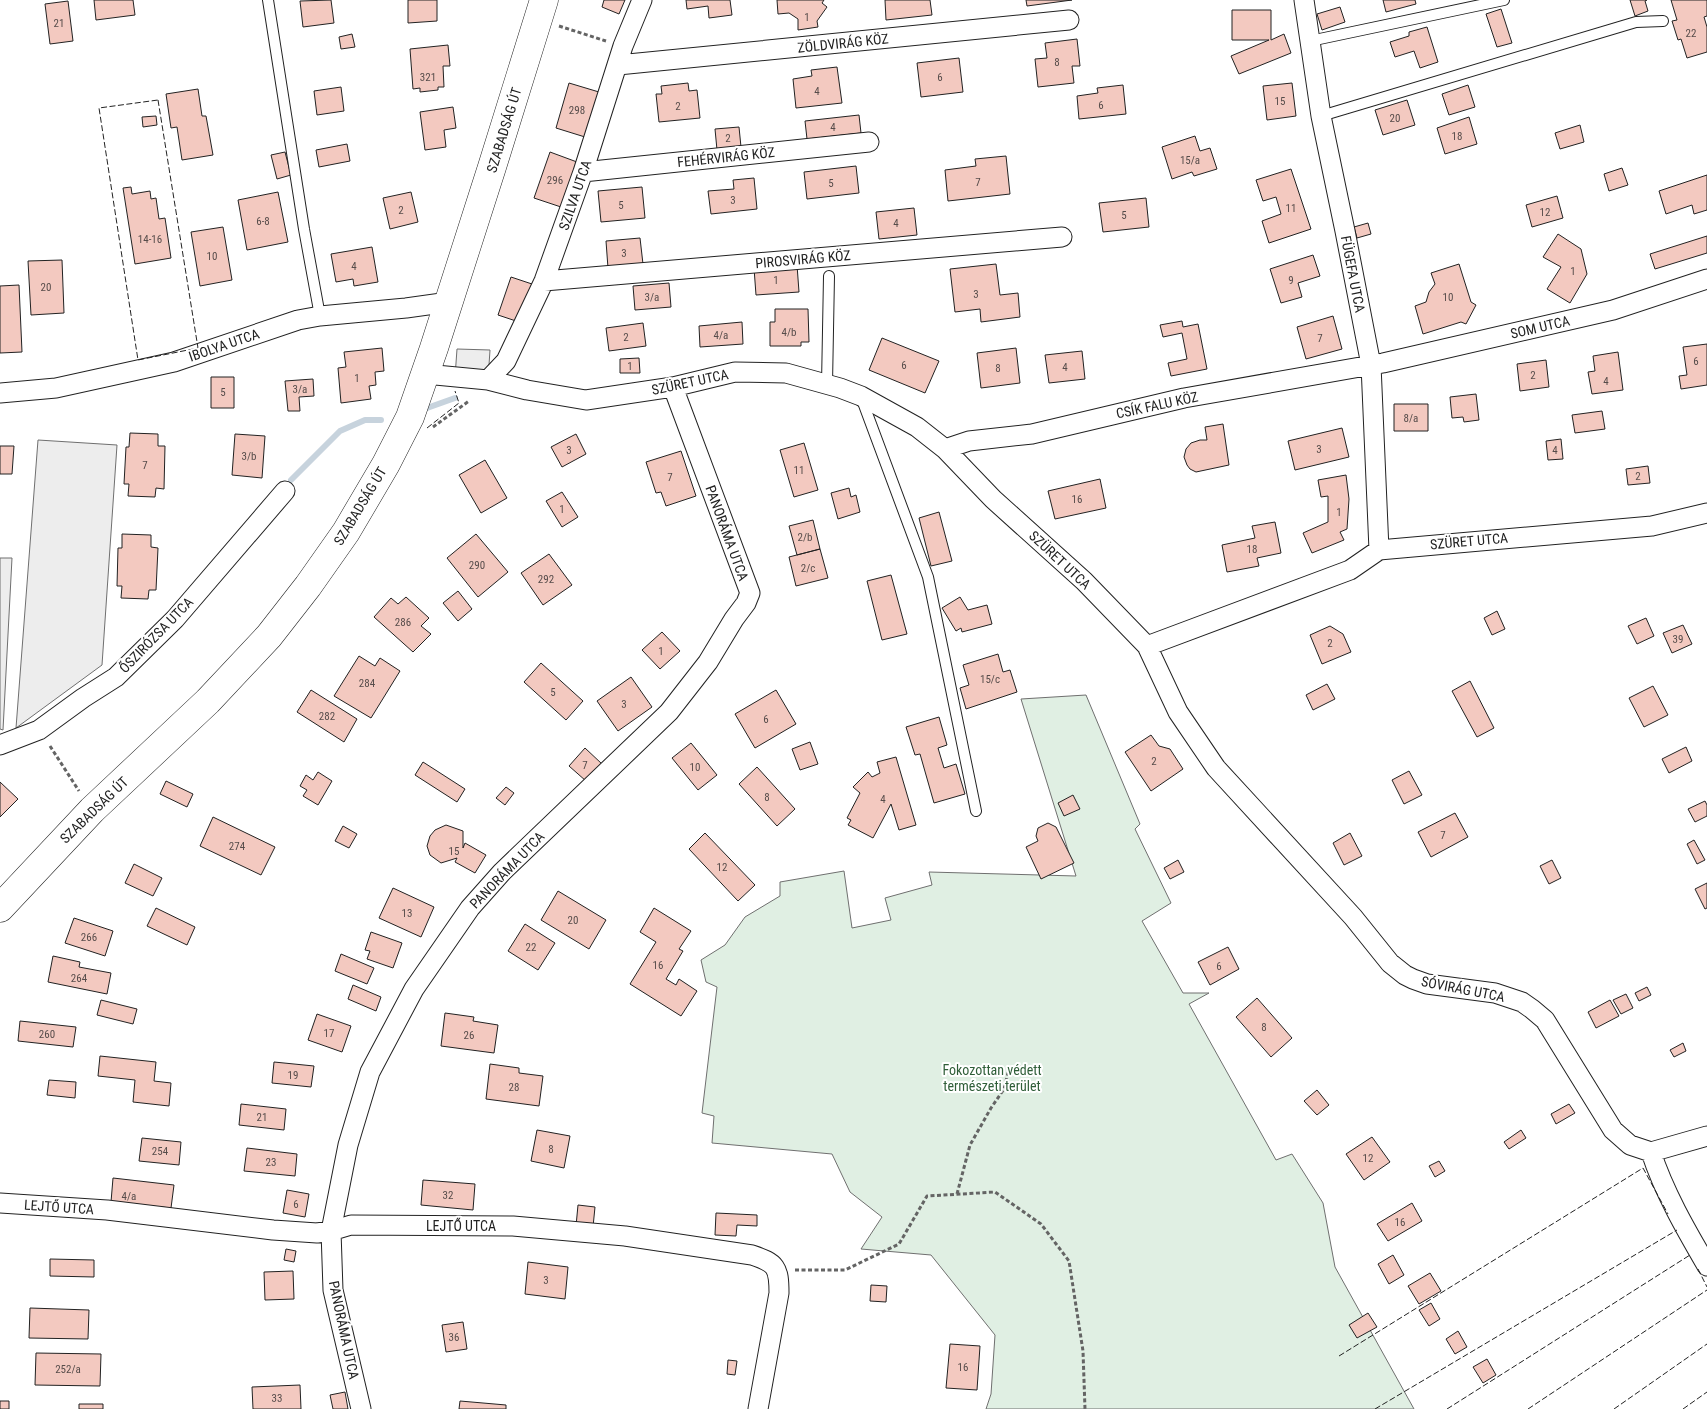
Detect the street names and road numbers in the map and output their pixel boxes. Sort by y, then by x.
street label: ZÖLDVIRÁG KÖZ [797,29,889,56]
street label: SZABADSÁG ÚT [482,85,525,175]
street label: FEHÉRVIRÁG KÖZ [676,143,776,170]
street label: SZILVA UTCA [556,158,594,232]
street label: FÜGEFA UTCA [1338,234,1368,314]
street label: PIROSVIRÁG KÖZ [755,246,851,271]
street label: SOM UTCA [1509,312,1571,342]
street label: IBOLYA UTCA [187,325,261,365]
street label: SZÜRET UTCA [650,366,730,398]
street label: CSÍK FALU KÖZ [1114,388,1200,422]
street label: SZABADSÁG ÚT [330,464,390,548]
street label: PANORÁMA UTCA [702,483,753,583]
street label: SZÜRET UTCA [1026,527,1094,593]
street label: SZÜRET UTCA [1429,530,1509,552]
street label: ŐSZIRÓZSA UTCA [115,593,196,676]
street label: SZABADSÁG ÚT [56,773,131,846]
street label: PANORÁMA UTCA [466,828,548,912]
street label: SÓVIRÁG UTCA [1420,972,1506,1005]
street label: LEJTŐ UTCA [23,1196,95,1217]
street label: LEJTŐ UTCA [426,1217,496,1234]
street label: PANORÁMA UTCA [326,1279,363,1381]

